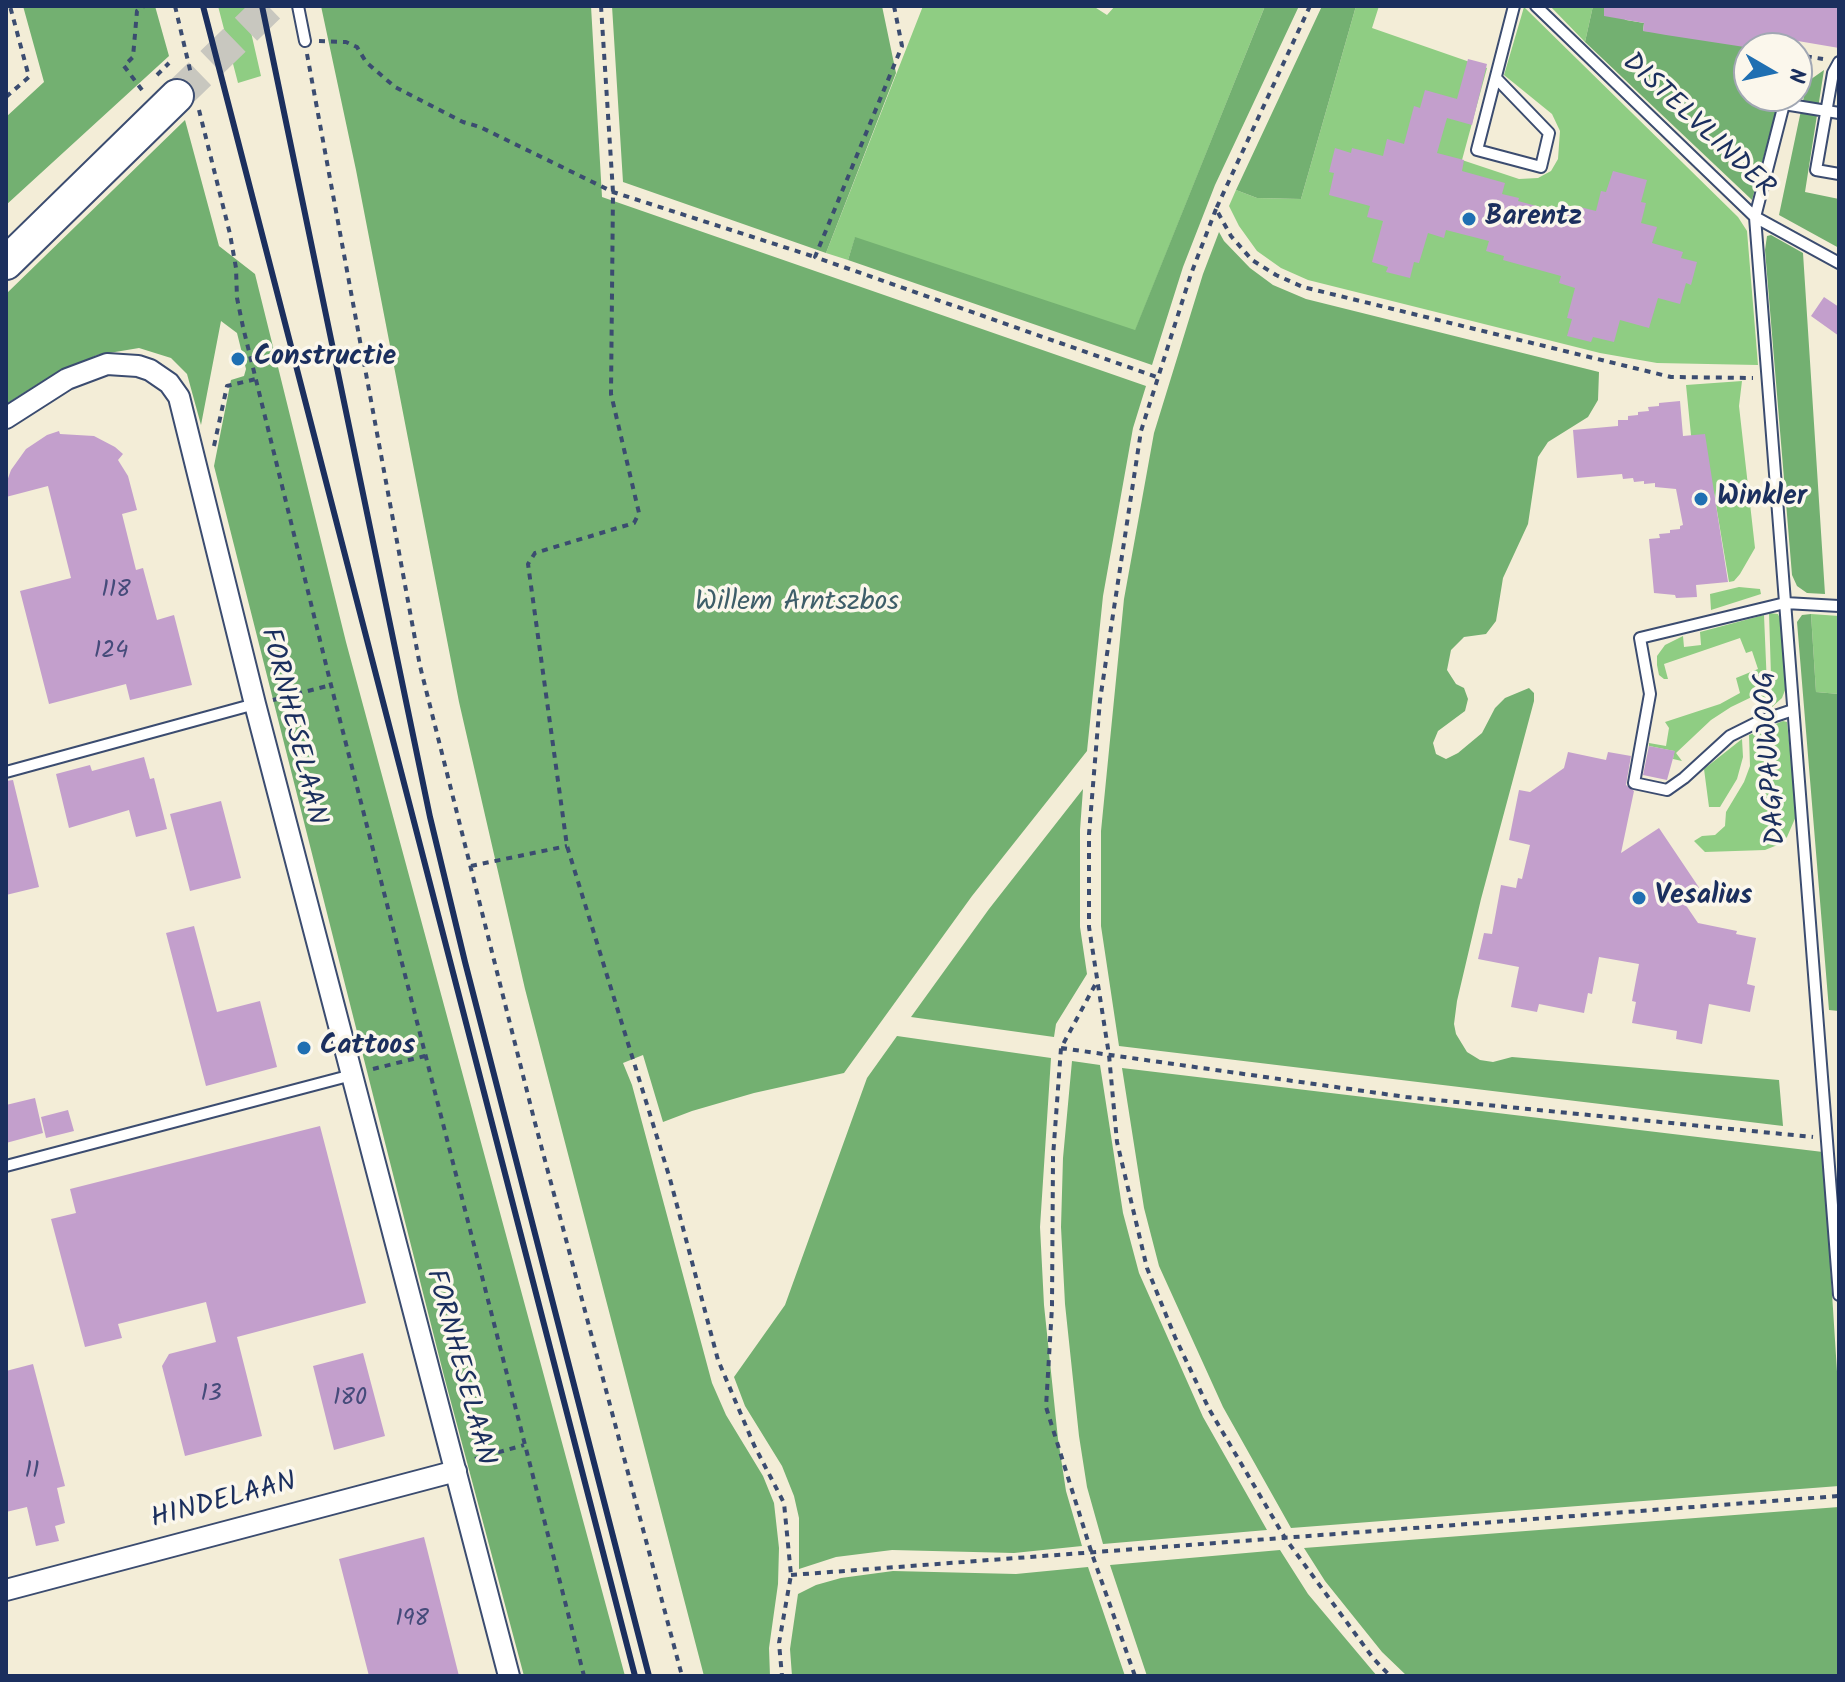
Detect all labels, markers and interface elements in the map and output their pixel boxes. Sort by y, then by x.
north arrow [1733,32,1813,112]
street label: DISTELVLINDER [1614,48,1780,206]
text: N [1777,66,1814,85]
place label: Barentz [1485,202,1582,236]
marker: Barentz [1460,210,1478,228]
place label: Constructie [254,342,396,376]
marker: Constructie [229,350,247,368]
place label: Winkler [1717,482,1807,516]
marker: Winkler [1692,490,1710,508]
house number: 118 [101,578,131,606]
park label: Willem Arntszbos [695,587,899,621]
street label: FORNHESELAAN [250,625,332,829]
house number: 124 [94,639,128,667]
street label: DAGPAUWOOG [1750,670,1796,846]
place label: Vesalius [1655,881,1752,915]
marker: Vesalius [1630,889,1648,907]
place label: Cattoos [320,1031,415,1065]
marker: Cattoos [295,1039,313,1057]
street label: FORNHESELAAN [416,1266,500,1470]
house number: 13 [200,1382,222,1410]
house number: 180 [333,1386,367,1414]
house number: 11 [24,1459,40,1487]
street label: HINDELAAN [148,1467,300,1539]
house number: 198 [395,1607,429,1635]

